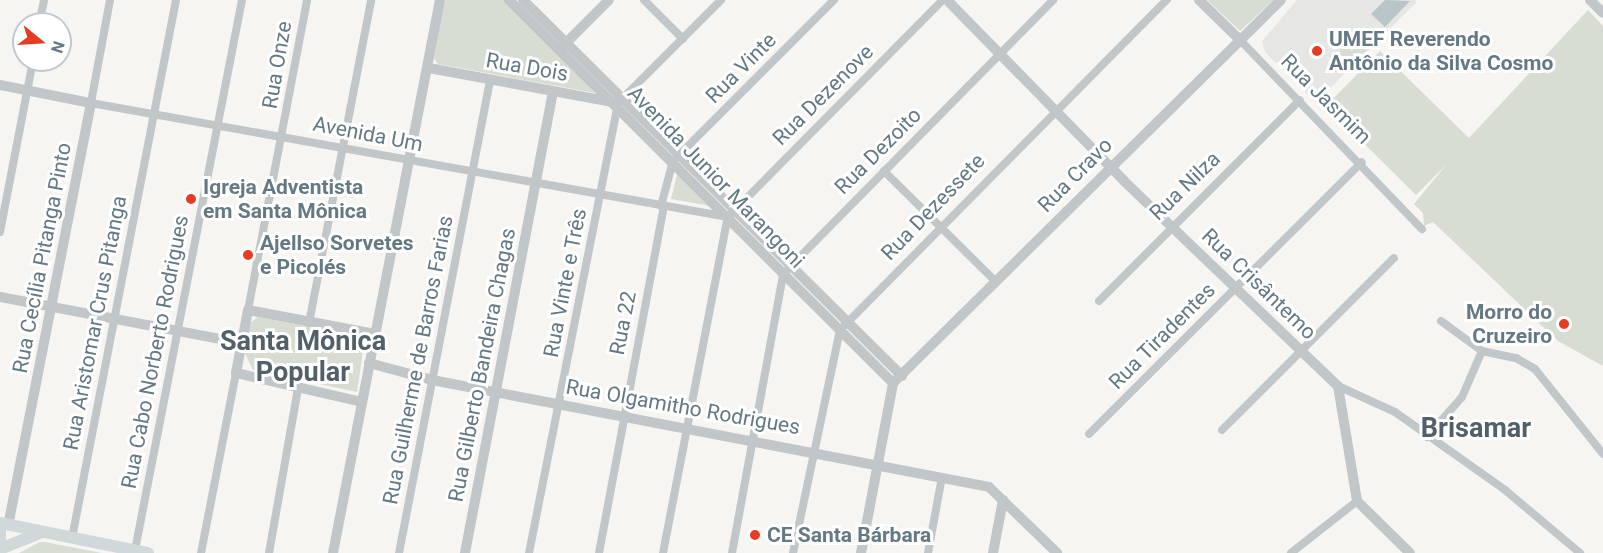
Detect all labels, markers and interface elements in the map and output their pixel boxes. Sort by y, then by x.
north arrow [12,12,72,72]
street label: Rua Onze [257,19,297,111]
place label: UMEF Reverendo Antônio da Silva Cosmo [1329,26,1553,76]
street label: Rua Vinte [701,28,781,108]
text: N [47,39,68,55]
street label: Rua Dezenove [767,39,879,151]
marker: UMEF Reverendo Antônio da Silva Cosmo [1310,44,1324,58]
street label: Rua Dois [484,47,570,87]
street label: Rua Jasmim [1276,49,1376,149]
street label: Avenida Junior Marangoni [622,81,810,273]
street label: Rua Dezoito [829,102,927,200]
street label: Avenida Um [311,111,425,157]
street label: Rua Cravo [1033,133,1117,217]
street label: Rua Cecília Pitanga Pinto [7,141,77,375]
street label: Rua Nilza [1145,146,1225,226]
street label: Rua Dezessete [876,149,990,265]
place label: Igreja Adventista em Santa Mônica [203,174,367,224]
marker: Igreja Adventista em Santa Mônica [184,192,198,206]
street label: Rua Aristomar Crus Pitanga [58,194,132,452]
street label: Rua Vinte e Três [538,206,592,360]
street label: Rua Cabo Norberto Rodrigues [116,213,194,491]
street label: Rua Guilherme de Barros Farias [378,213,458,507]
street label: Rua Crisântemo [1197,223,1321,345]
street label: Rua Gilberto Bandeira Chagas [443,226,521,504]
place label: Ajellso Sorvetes e Picolés [260,230,414,280]
marker: Ajellso Sorvetes e Picolés [241,248,255,262]
street label: Rua Tiradentes [1103,277,1221,395]
street label: Rua 22 [604,289,642,357]
place label: Morro do Cruzeiro [1466,299,1552,349]
marker: Morro do Cruzeiro [1557,317,1571,331]
district label: Santa Mônica Popular [220,325,386,388]
street label: Rua Olgamitho Rodrigues [564,374,802,440]
district label: Brisamar [1421,413,1531,445]
place label: CE Santa Bárbara [767,522,931,548]
marker: CE Santa Bárbara [748,528,762,542]

